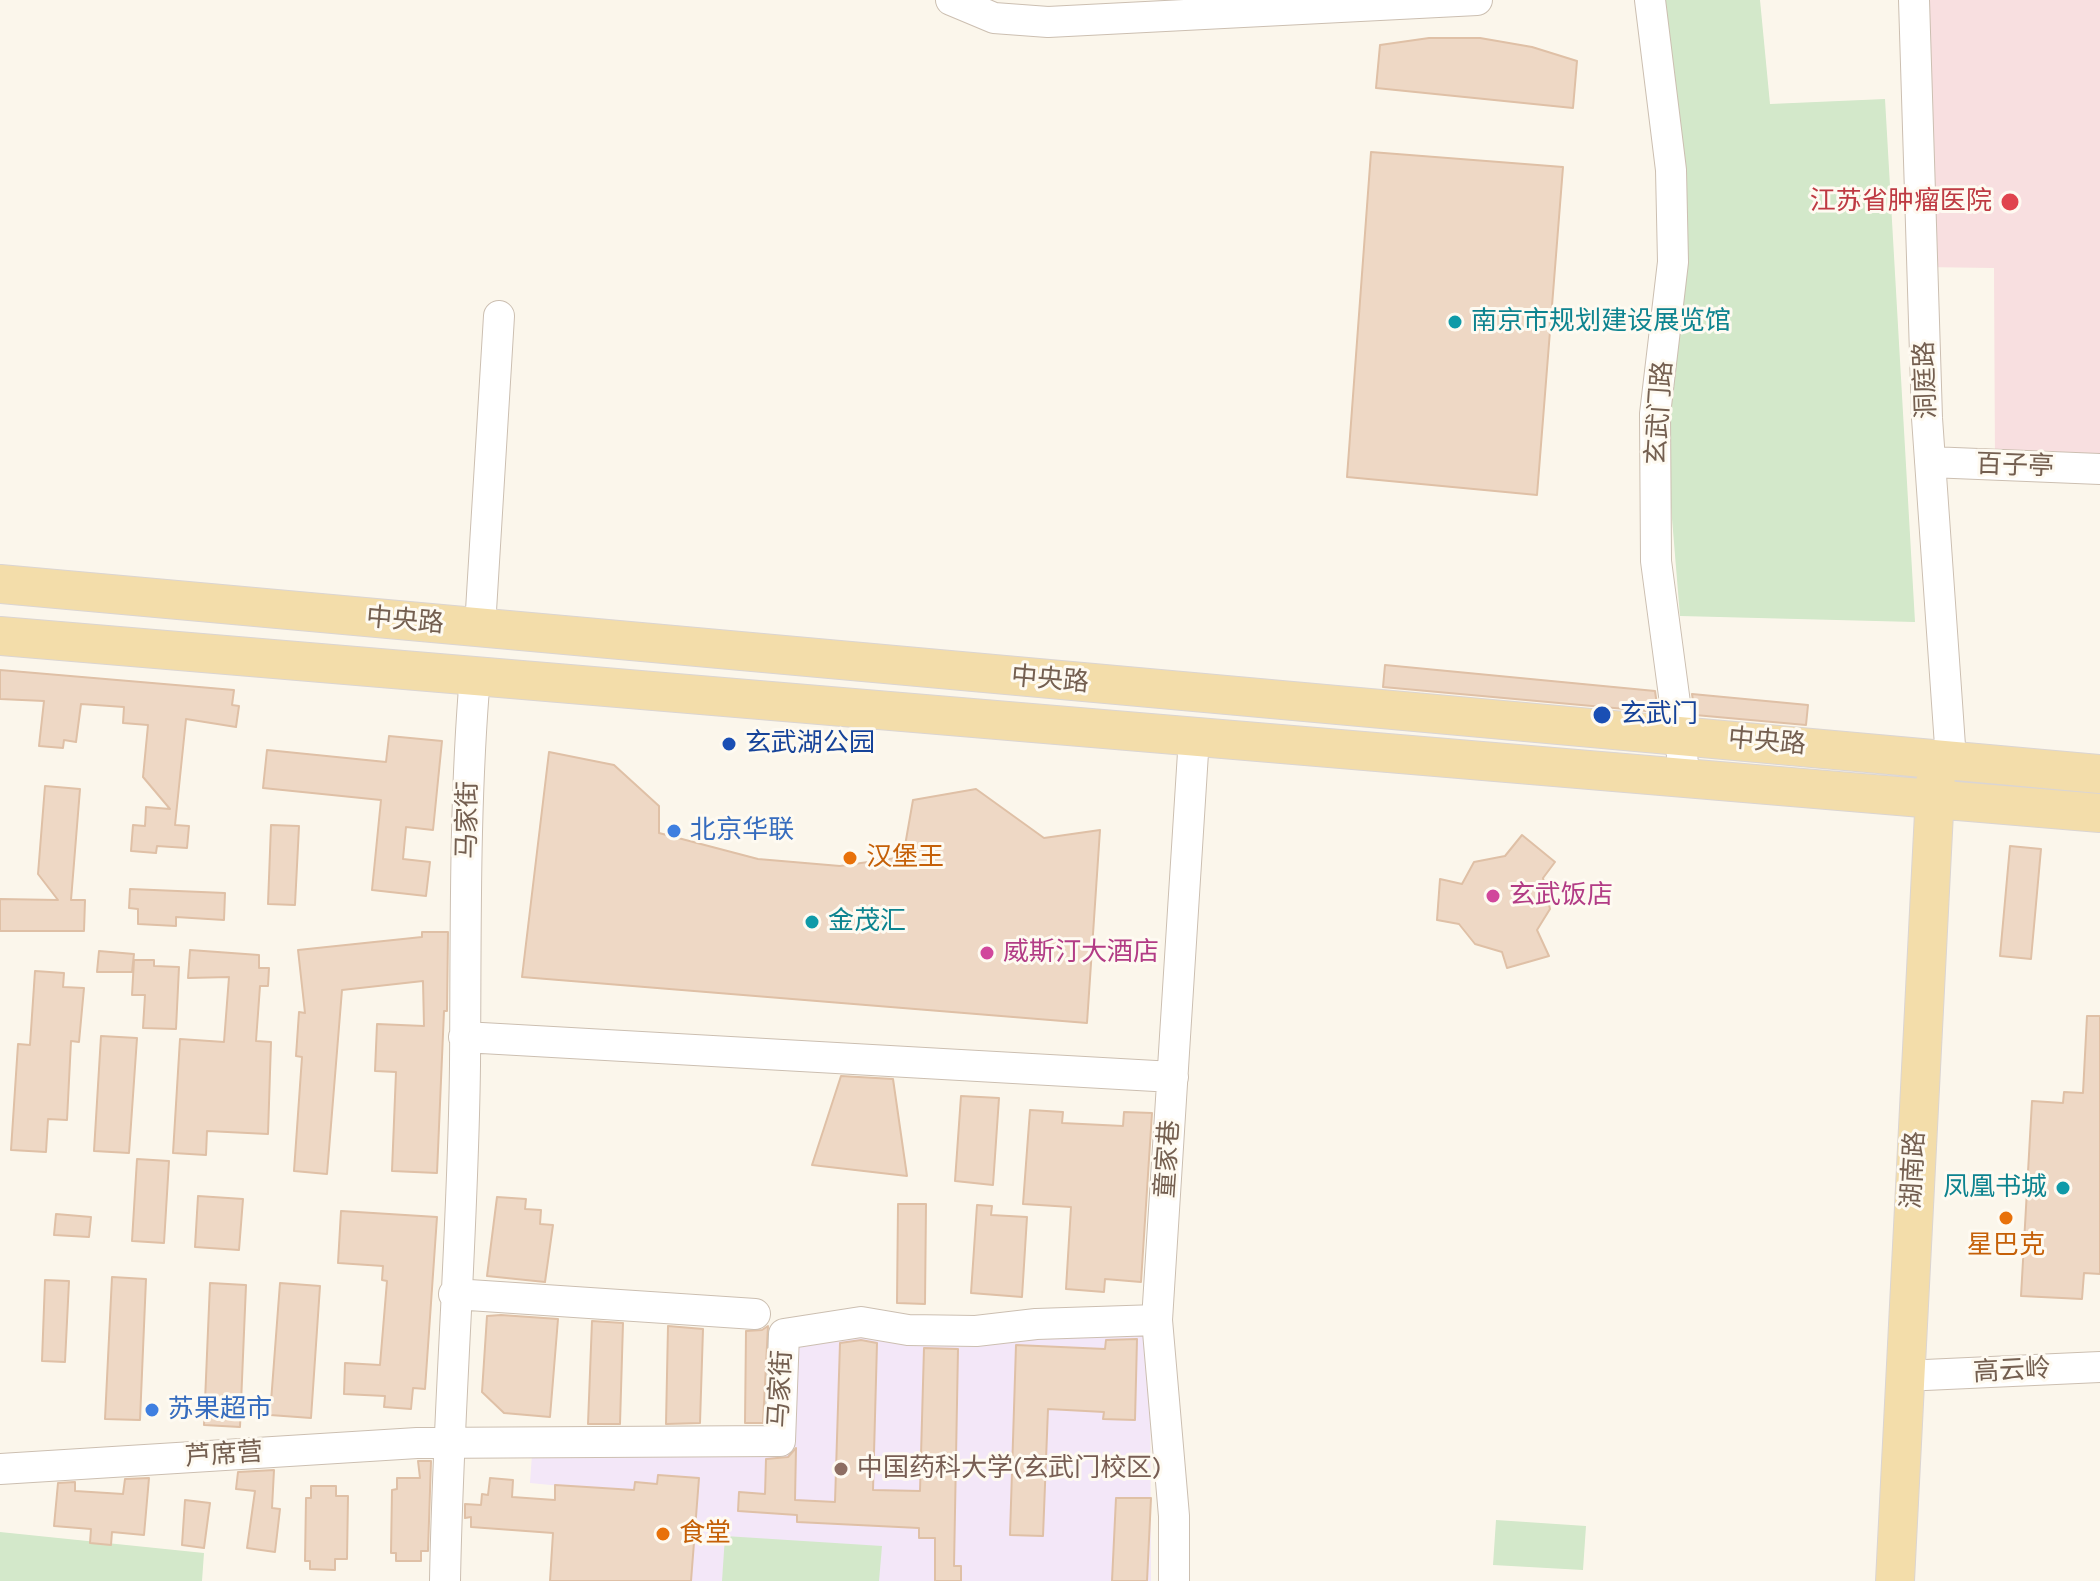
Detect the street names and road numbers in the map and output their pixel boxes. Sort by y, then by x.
street label: 洞庭路 [1909,340,1943,420]
street label: 玄武门路 [1641,360,1679,466]
street label: 百子亭 [1975,449,2055,483]
street label: 中央路 [365,602,445,640]
street label: 中央路 [1010,661,1090,699]
street label: 中央路 [1727,723,1807,761]
street label: 马家街 [452,781,484,859]
street label: 童家巷 [1150,1119,1186,1199]
street label: 湖南路 [1896,1130,1932,1210]
street label: 马家街 [763,1349,799,1429]
street label: 高云岭 [1972,1353,2052,1389]
street label: 芦席营 [184,1437,264,1473]

